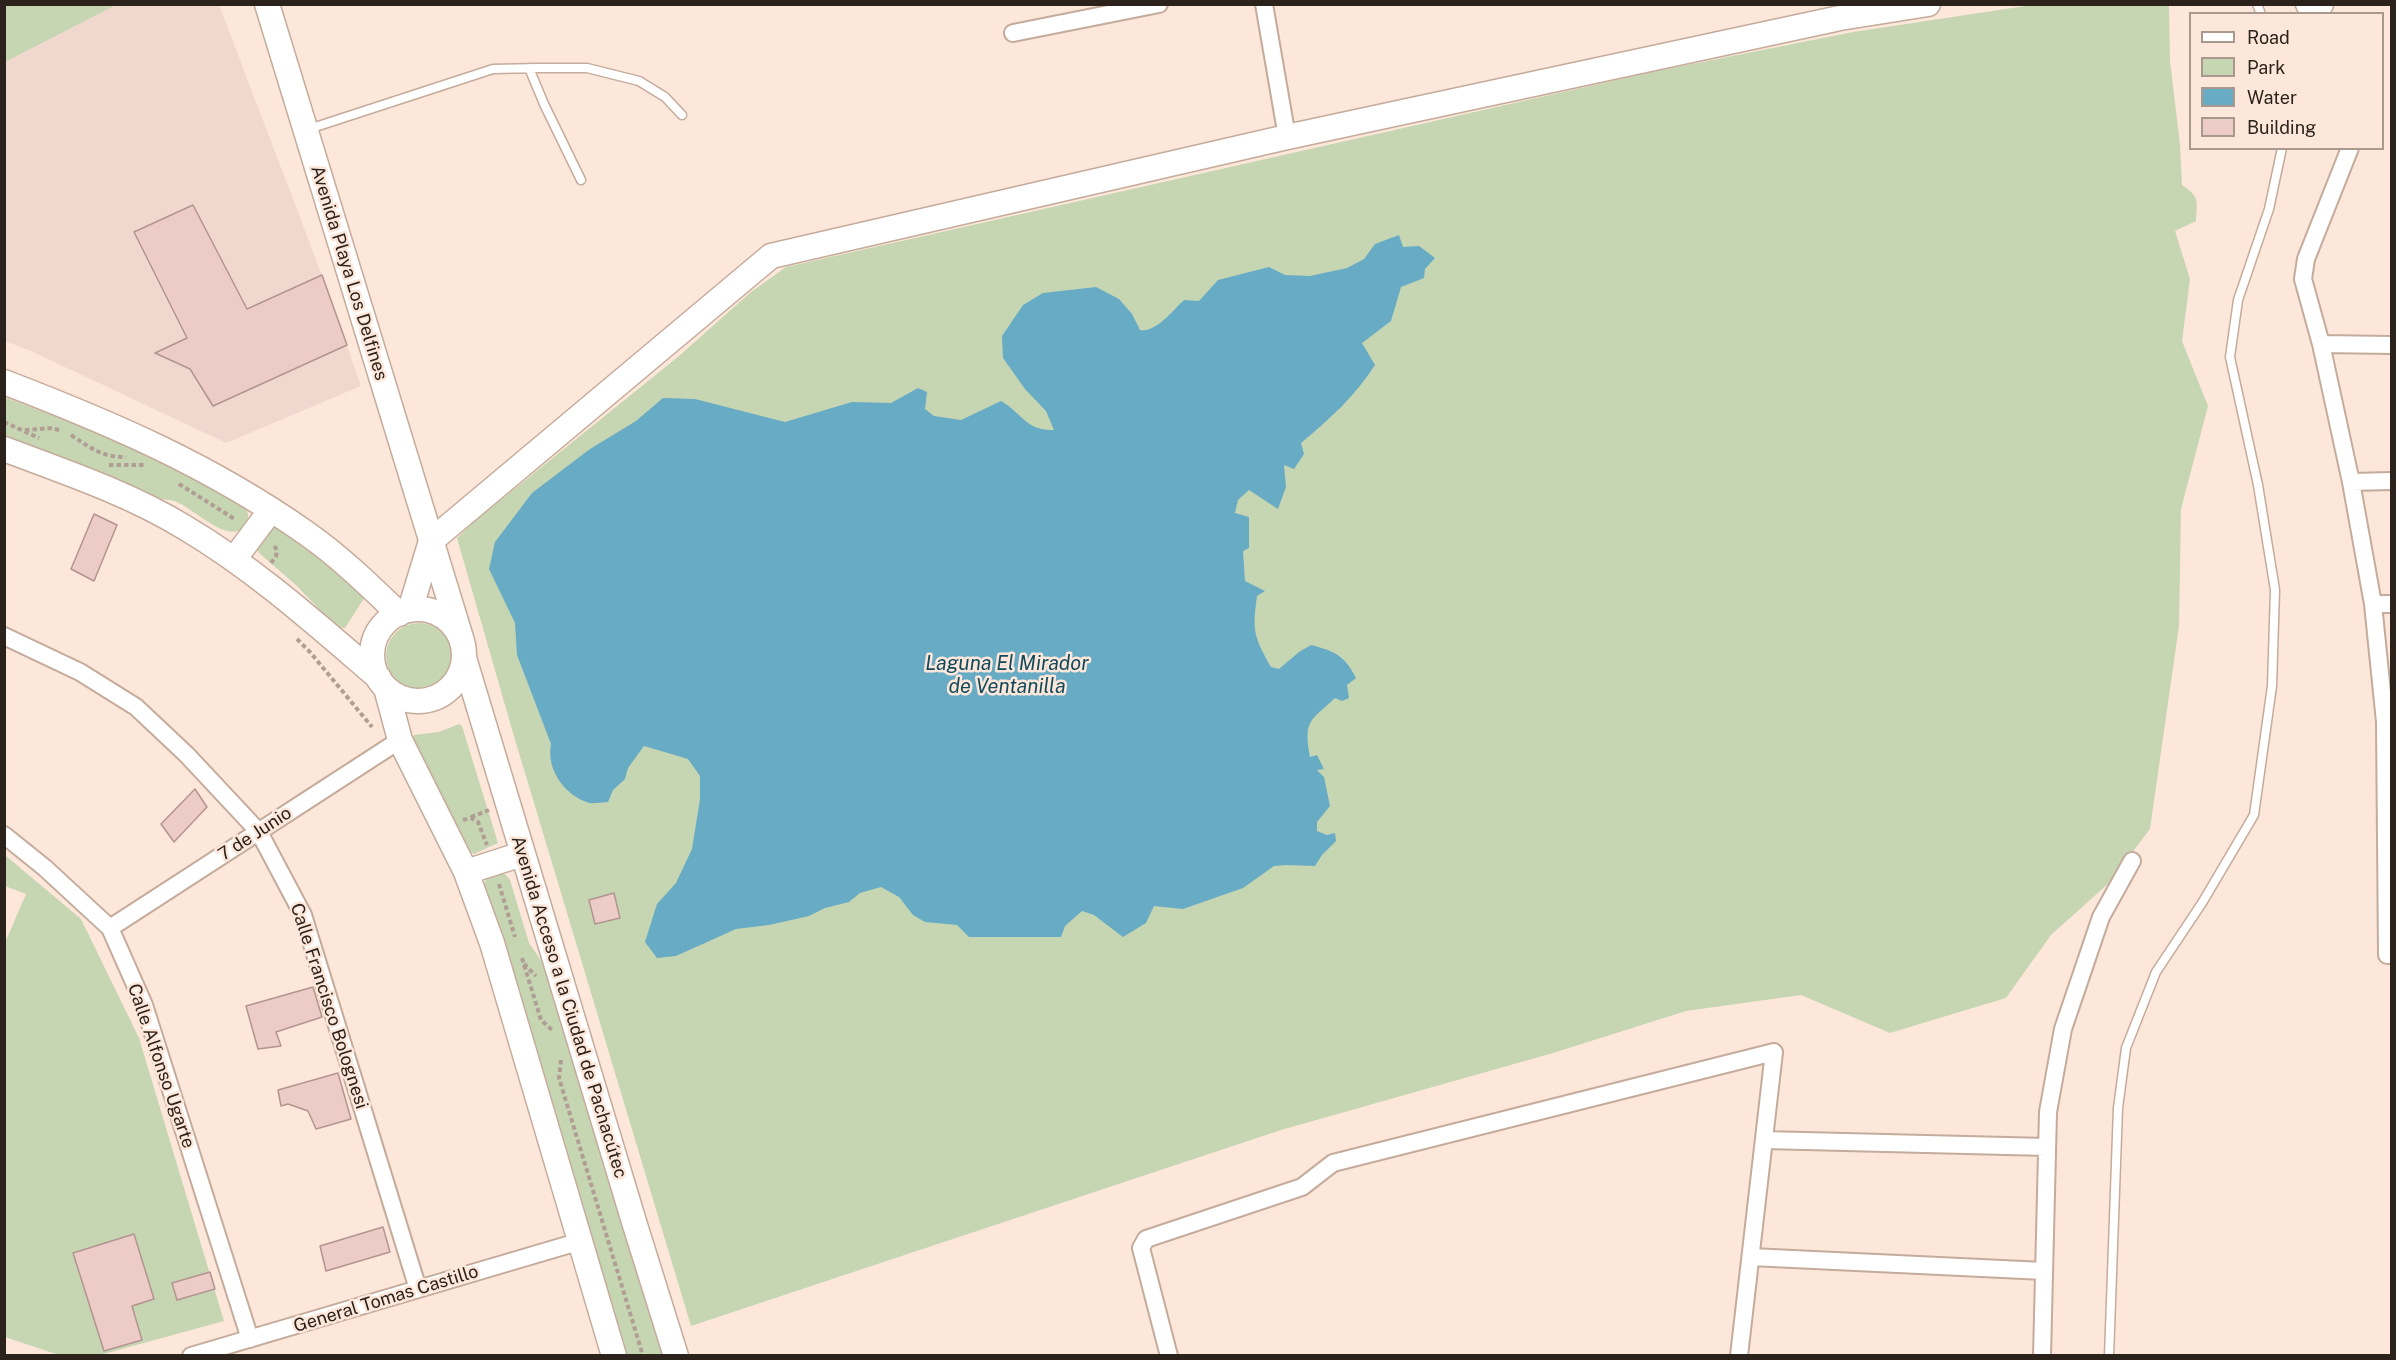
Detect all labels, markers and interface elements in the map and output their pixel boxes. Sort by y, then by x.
legend [2189,12,2384,150]
text: Road [2247,27,2290,48]
text: Park [2247,57,2285,78]
text: Water [2247,87,2297,108]
text: Building [2247,117,2316,138]
street label: Avenida Playa Los Delfines [306,163,392,383]
water label: Laguna El Mirador de Ventanilla [925,652,1089,699]
street label: 7 de Junio [214,802,296,866]
street label: Avenida Acceso a la Ciudad de Pachacútec [506,833,632,1181]
street label: Calle Francisco Bolognesi [286,900,372,1112]
street label: Calle Alfonso Ugarte [123,981,199,1151]
street label: General Tomas Castillo [291,1261,481,1337]

